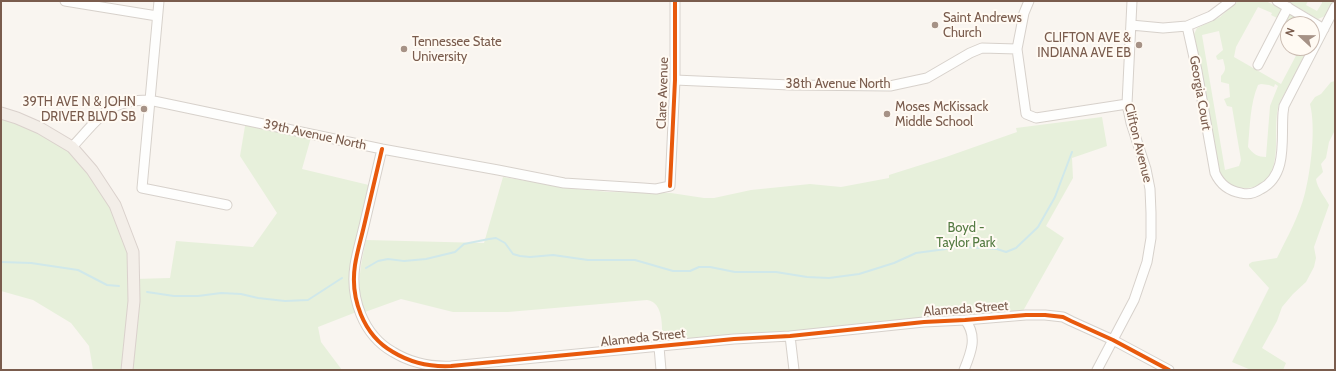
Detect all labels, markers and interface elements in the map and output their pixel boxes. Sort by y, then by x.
place label: Saint Andrews Church [943,10,1022,41]
north arrow [1280,16,1320,56]
marker: Saint Andrews Church [930,20,940,30]
text: N [1282,26,1298,38]
place label: CLIFTON AVE & INDIANA AVE EB [1037,30,1131,61]
place label: Tennessee State University [412,34,502,65]
marker: CLIFTON AVE & INDIANA AVE EB [1134,40,1144,50]
marker: Tennessee State University [399,44,409,54]
street label: Georgia Court [1186,55,1214,131]
street label: Clare Avenue [654,57,672,129]
street label: 38th Avenue North [785,76,891,92]
place label: 39TH AVE N & JOHN DRIVER BLVD SB [23,94,136,125]
place label: Moses McKissack Middle School [895,99,988,130]
street label: Clifton Avenue [1121,102,1155,184]
marker: 39TH AVE N & JOHN DRIVER BLVD SB [139,104,149,114]
marker: Moses McKissack Middle School [882,109,892,119]
street label: 39th Avenue North [262,116,368,154]
park label: Boyd - Taylor Park [936,220,996,251]
street label: Alameda Street [923,298,1009,320]
street label: Alameda Street [600,326,686,350]

